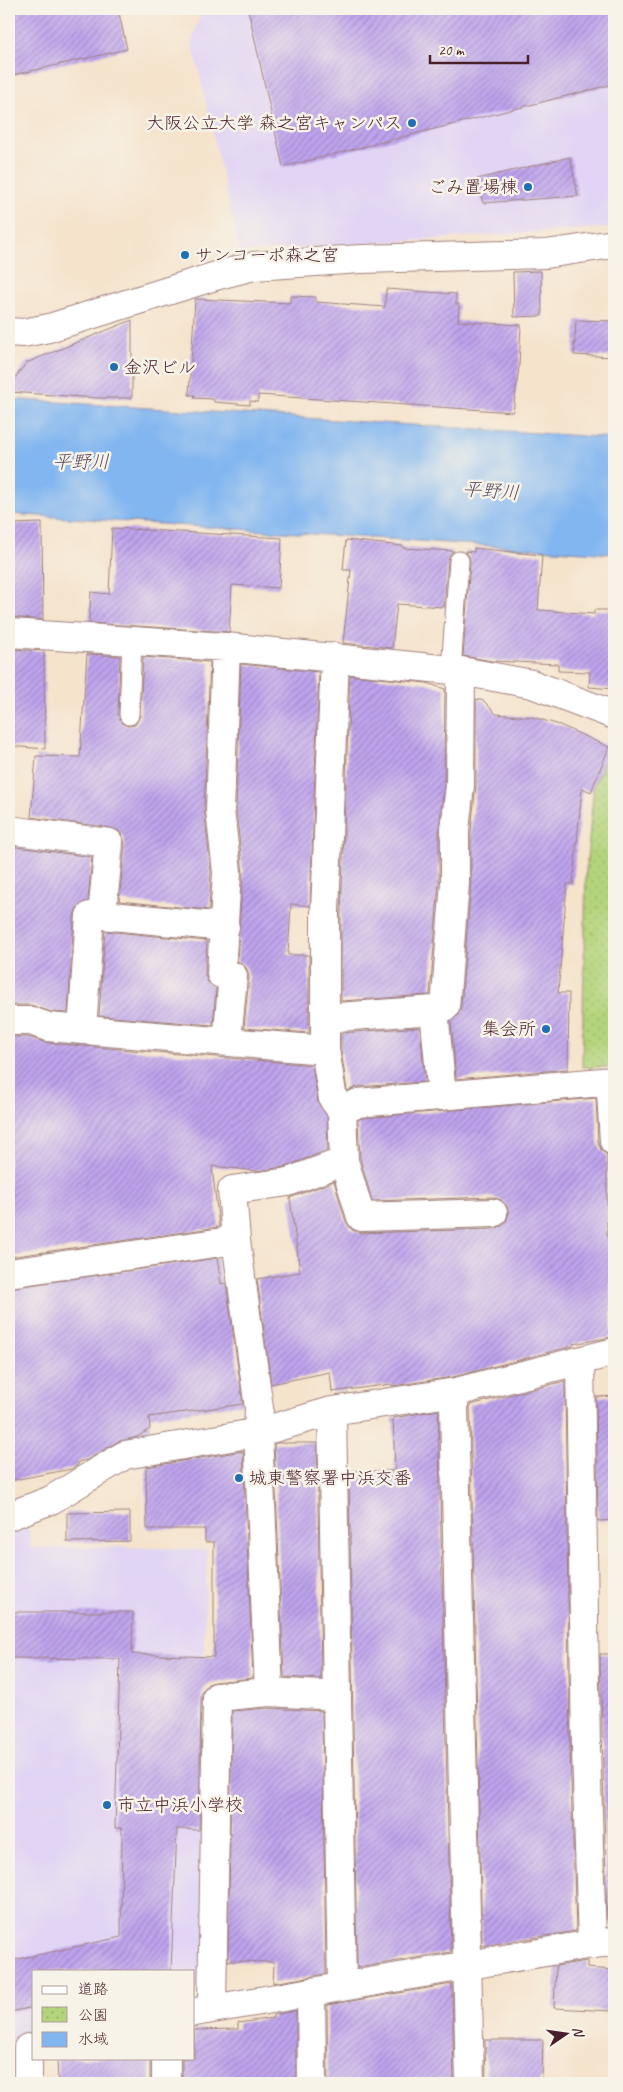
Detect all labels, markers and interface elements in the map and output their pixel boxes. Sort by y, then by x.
scale bar [430,32,528,64]
text: 20 m [438,41,465,60]
place label: 大阪公立大学 森之宮キャンパス [146,112,402,134]
marker: 大阪公立大学 森之宮キャンパス [406,117,418,129]
place label: ごみ置場棟 [428,176,518,198]
marker: ごみ置場棟 [522,181,534,193]
place label: サンコーポ森之宮 [195,244,339,266]
marker: サンコーポ森之宮 [179,249,191,261]
place label: 金沢ビル [124,356,196,378]
marker: 金沢ビル [108,361,120,373]
water label: 平野川 [52,450,110,474]
water label: 平野川 [462,477,520,505]
place label: 集会所 [482,1018,536,1040]
marker: 集会所 [540,1023,552,1035]
place label: 城東警察署中浜交番 [249,1467,411,1489]
marker: 城東警察署中浜交番 [233,1472,245,1484]
place label: 市立中浜小学校 [117,1794,243,1816]
marker: 市立中浜小学校 [101,1799,113,1811]
legend [32,1970,195,2060]
text: 道路 [78,1980,108,1999]
text: 公園 [78,2006,108,2025]
north arrow [540,2010,590,2060]
text: N [569,2025,588,2040]
text: 水域 [78,2030,108,2049]

